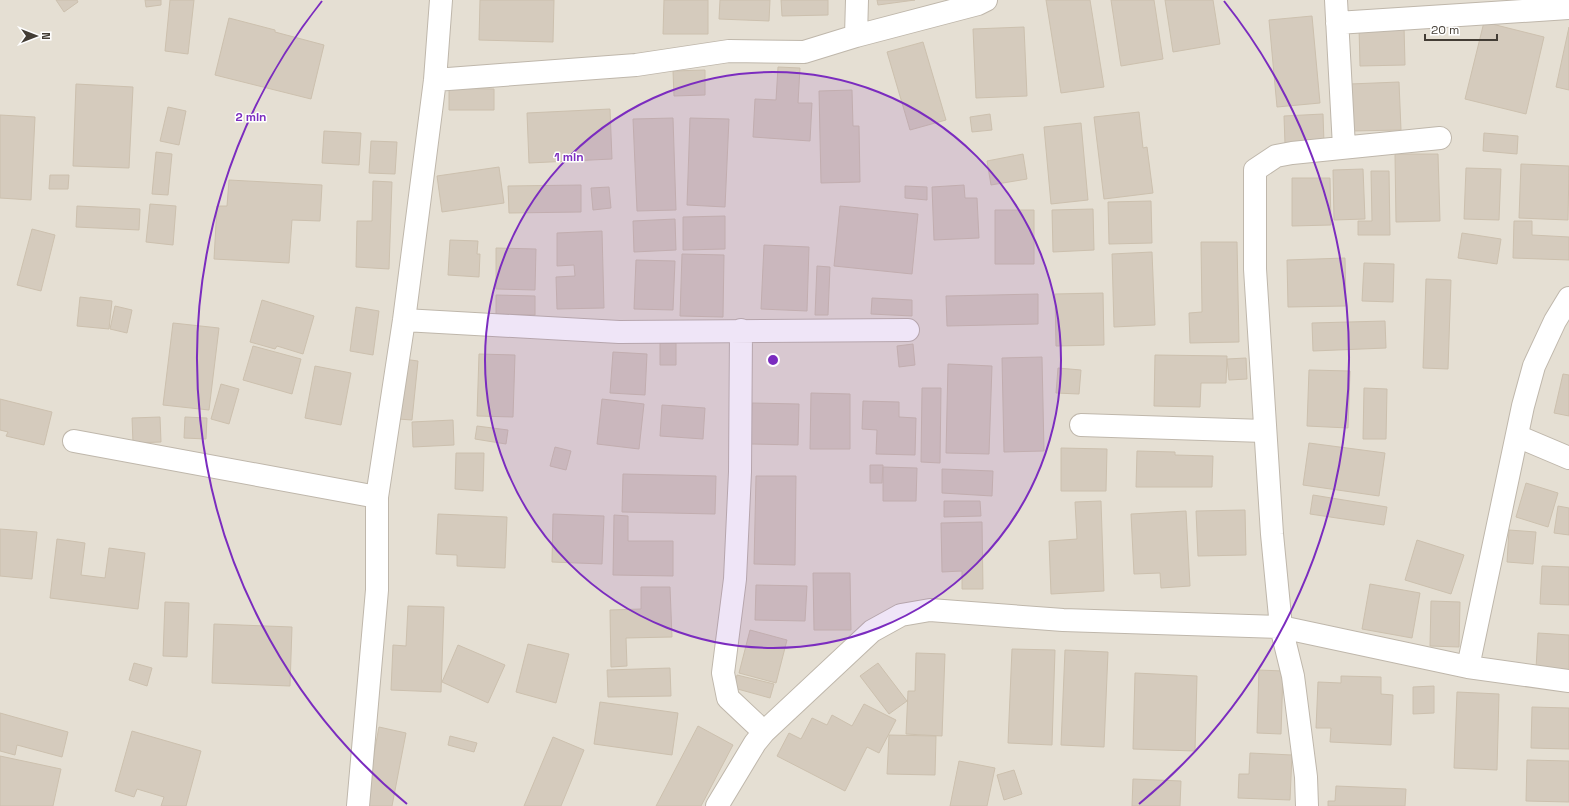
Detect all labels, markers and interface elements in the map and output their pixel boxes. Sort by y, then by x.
north arrow [16,16,56,56]
scale bar [1425,16,1497,42]
text: 20 m [1431,22,1459,38]
text: N [39,32,53,40]
text: 2 min [235,109,267,125]
text: 1 min [554,149,584,165]
centre of rings [766,353,780,367]

